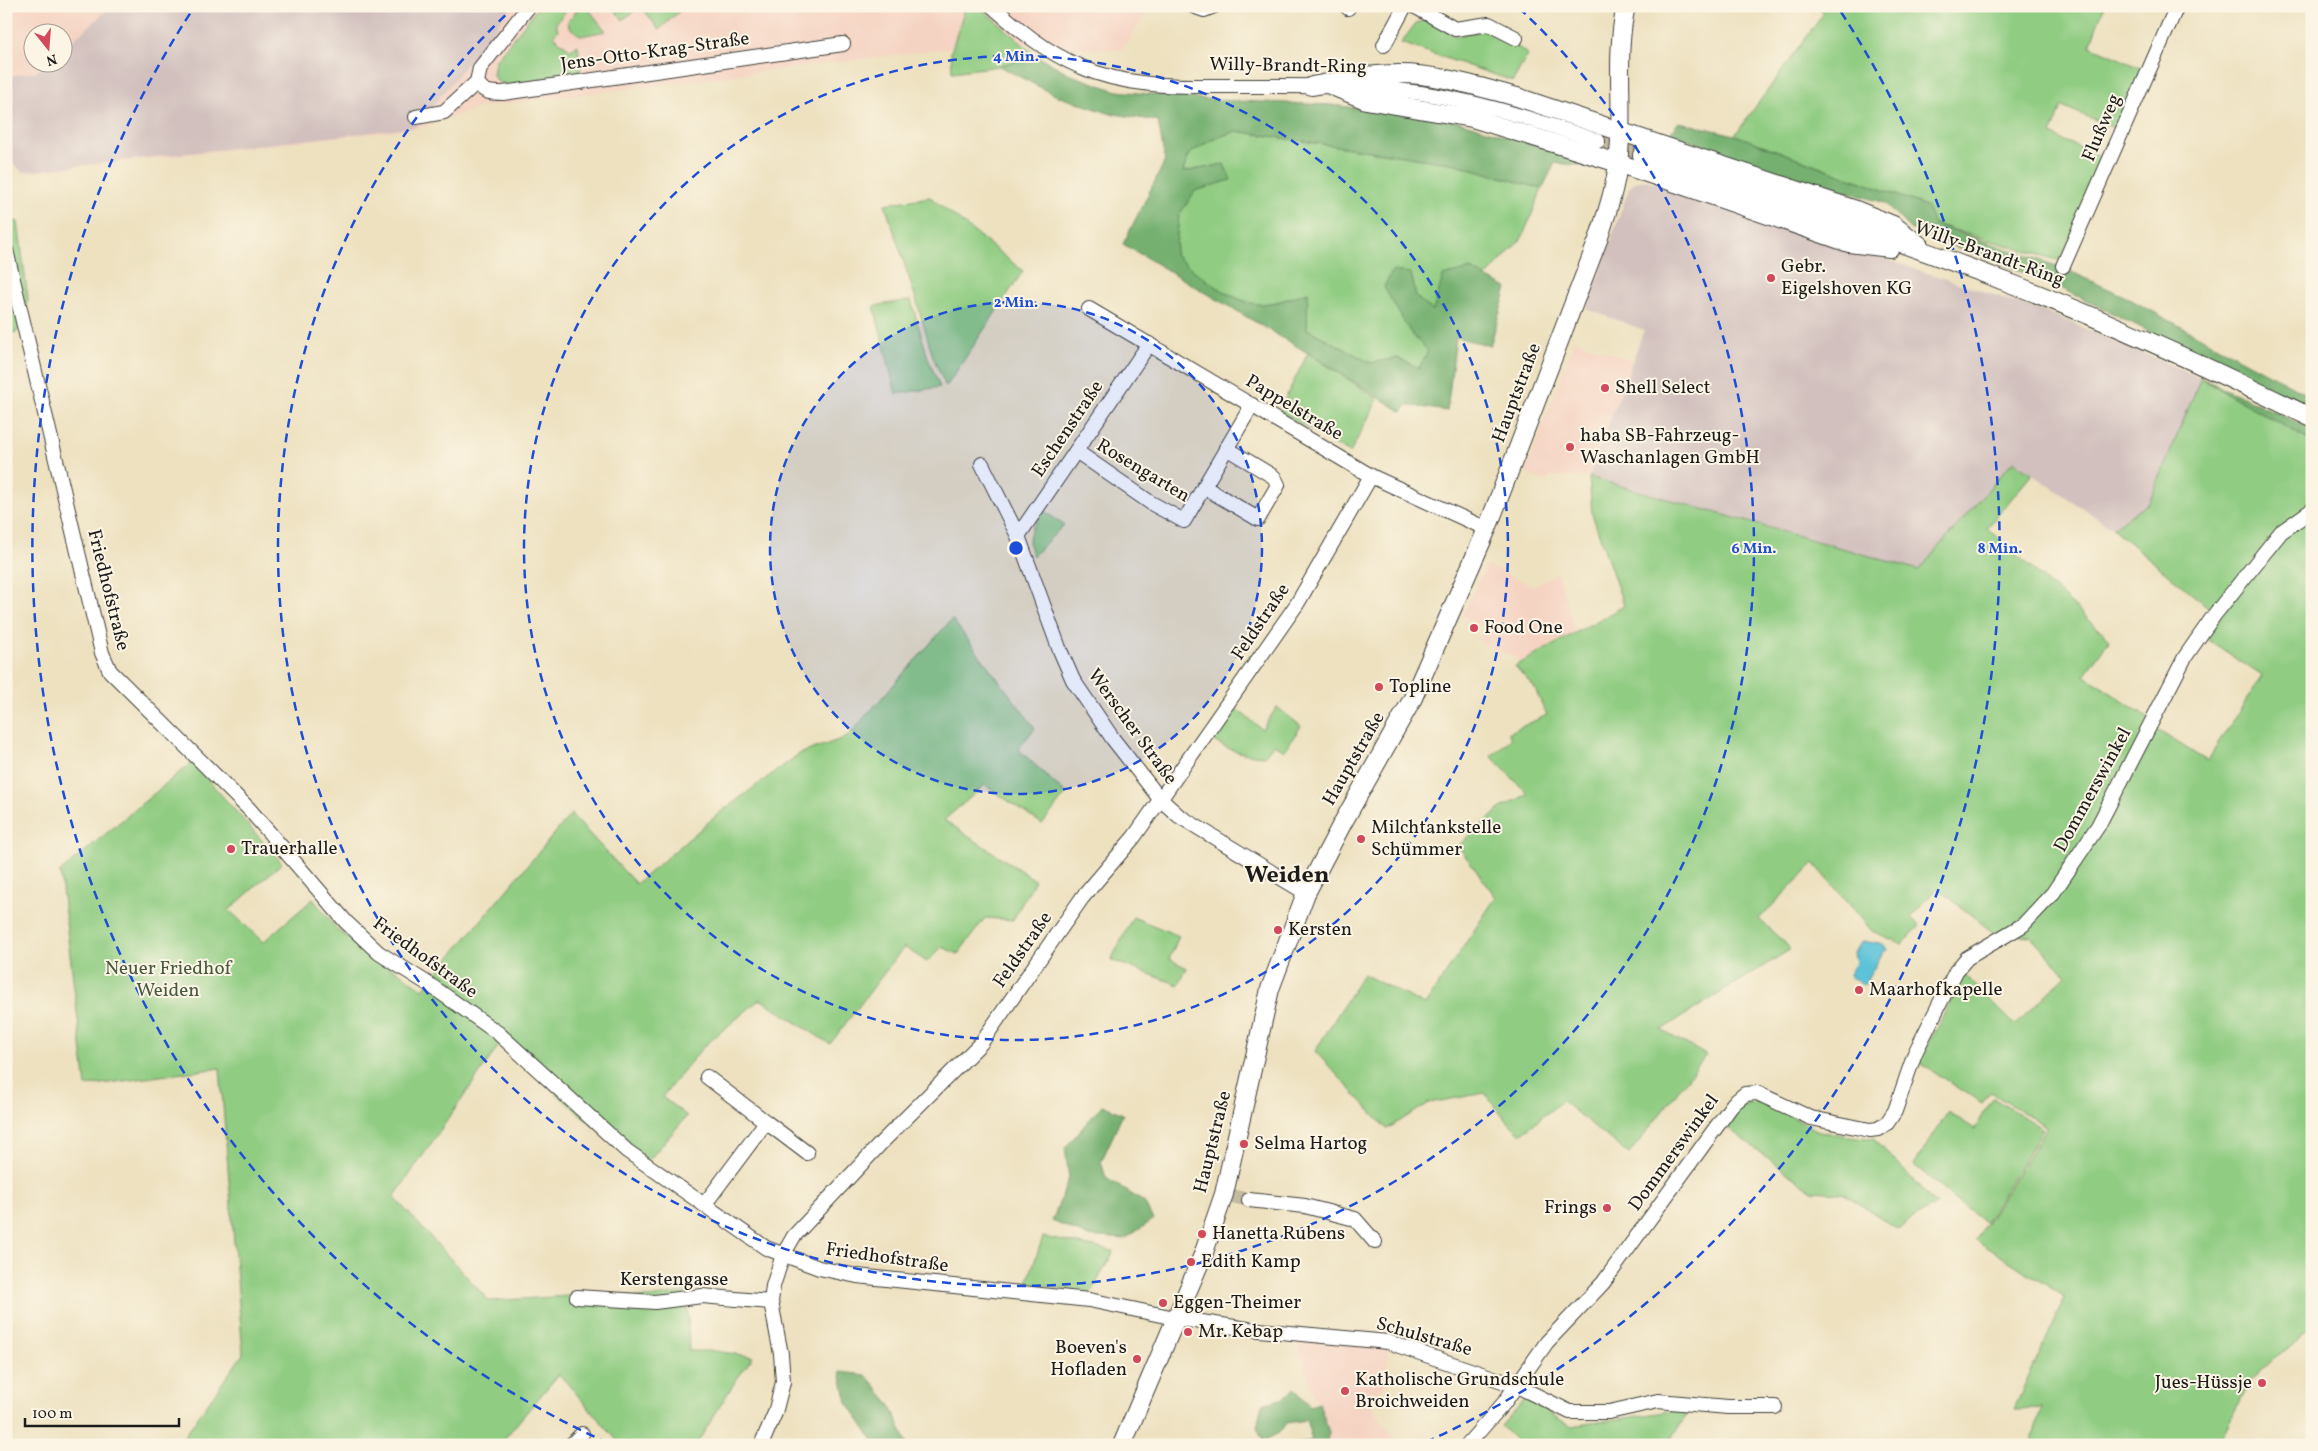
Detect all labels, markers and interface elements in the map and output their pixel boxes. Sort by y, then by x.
north arrow [22,22,72,72]
street label: Jens-Otto-Krag-Straße [559,26,751,78]
text: 4 Min. [993,47,1039,68]
text: N [44,48,59,70]
street label: Willy-Brandt-Ring [1209,52,1367,80]
street label: Flußweg [2076,90,2128,166]
street label: Willy-Brandt-Ring [1911,215,2067,293]
place label: Gebr. Eigelshoven KG [1781,254,1912,302]
marker: Gebr. Eigelshoven KG [1765,272,1777,284]
text: 2 Min. [994,293,1038,314]
street label: Hauptstraße [1486,339,1548,447]
street label: Pappelstraße [1240,369,1348,447]
street label: Eschenstraße [1026,375,1110,483]
place label: Shell Select [1615,375,1711,401]
marker: Shell Select [1599,382,1611,394]
place label: haba SB-Fahrzeug- Waschanlagen GmbH [1580,423,1760,471]
street label: Rosengarten [1091,433,1195,509]
marker: haba SB-Fahrzeug- Waschanlagen GmbH [1564,441,1576,453]
street label: Friedhofstraße [80,527,136,653]
centre of rings [1007,539,1025,557]
text: 6 Min. [1731,539,1777,560]
text: 8 Min. [1977,539,2023,560]
street label: Feldstraße [1226,578,1296,666]
place label: Food One [1484,615,1563,641]
marker: Food One [1468,622,1480,634]
street label: Werscher Straße [1081,664,1183,790]
place label: Topline [1389,674,1451,700]
marker: Topline [1373,681,1385,693]
street label: Hauptstraße [1317,707,1391,811]
street label: Dommerswinkel [2048,723,2138,857]
place label: Milchtankstelle Schümmer [1371,815,1501,863]
marker: Milchtankstelle Schümmer [1355,833,1367,845]
place label: Trauerhalle [241,836,338,862]
marker: Trauerhalle [225,843,237,855]
district label: Weiden [1244,859,1330,893]
street label: Feldstraße [987,907,1059,993]
street label: Friedhofstraße [367,911,483,1005]
place label: Kersten [1288,917,1352,943]
marker: Kersten [1272,924,1284,936]
park label: Neuer Friedhof Weiden [105,956,233,1004]
place label: Maarhofkapelle [1869,977,2002,1003]
marker: Maarhofkapelle [1853,984,1865,996]
street label: Hauptstraße [1188,1088,1238,1196]
street label: Dommerswinkel [1623,1089,1726,1217]
place label: Selma Hartog [1254,1131,1367,1157]
marker: Selma Hartog [1238,1138,1250,1150]
place label: Frings [1544,1195,1597,1221]
marker: Frings [1601,1202,1613,1214]
place label: Hanetta Rubens [1212,1221,1345,1247]
marker: Hanetta Rubens [1196,1228,1208,1240]
street label: Friedhofstraße [824,1236,950,1280]
place label: Edith Kamp [1201,1249,1301,1275]
marker: Edith Kamp [1185,1256,1197,1268]
street label: Kerstengasse [620,1267,728,1293]
place label: Eggen-Theimer [1173,1290,1301,1316]
marker: Eggen-Theimer [1157,1297,1169,1309]
street label: Schulstraße [1373,1311,1475,1363]
place label: Mr. Kebap [1198,1319,1283,1345]
marker: Mr. Kebap [1182,1326,1194,1338]
place label: Boeven's Hofladen [1050,1335,1127,1383]
marker: Boeven's Hofladen [1131,1353,1143,1365]
place label: Katholische Grundschule Broichweiden [1355,1367,1564,1415]
place label: Jues-Hüssje [2155,1370,2252,1396]
marker: Jues-Hüssje [2256,1377,2268,1389]
marker: Katholische Grundschule Broichweiden [1339,1385,1351,1397]
scale bar [25,1396,179,1428]
text: 100 m [32,1404,72,1425]

